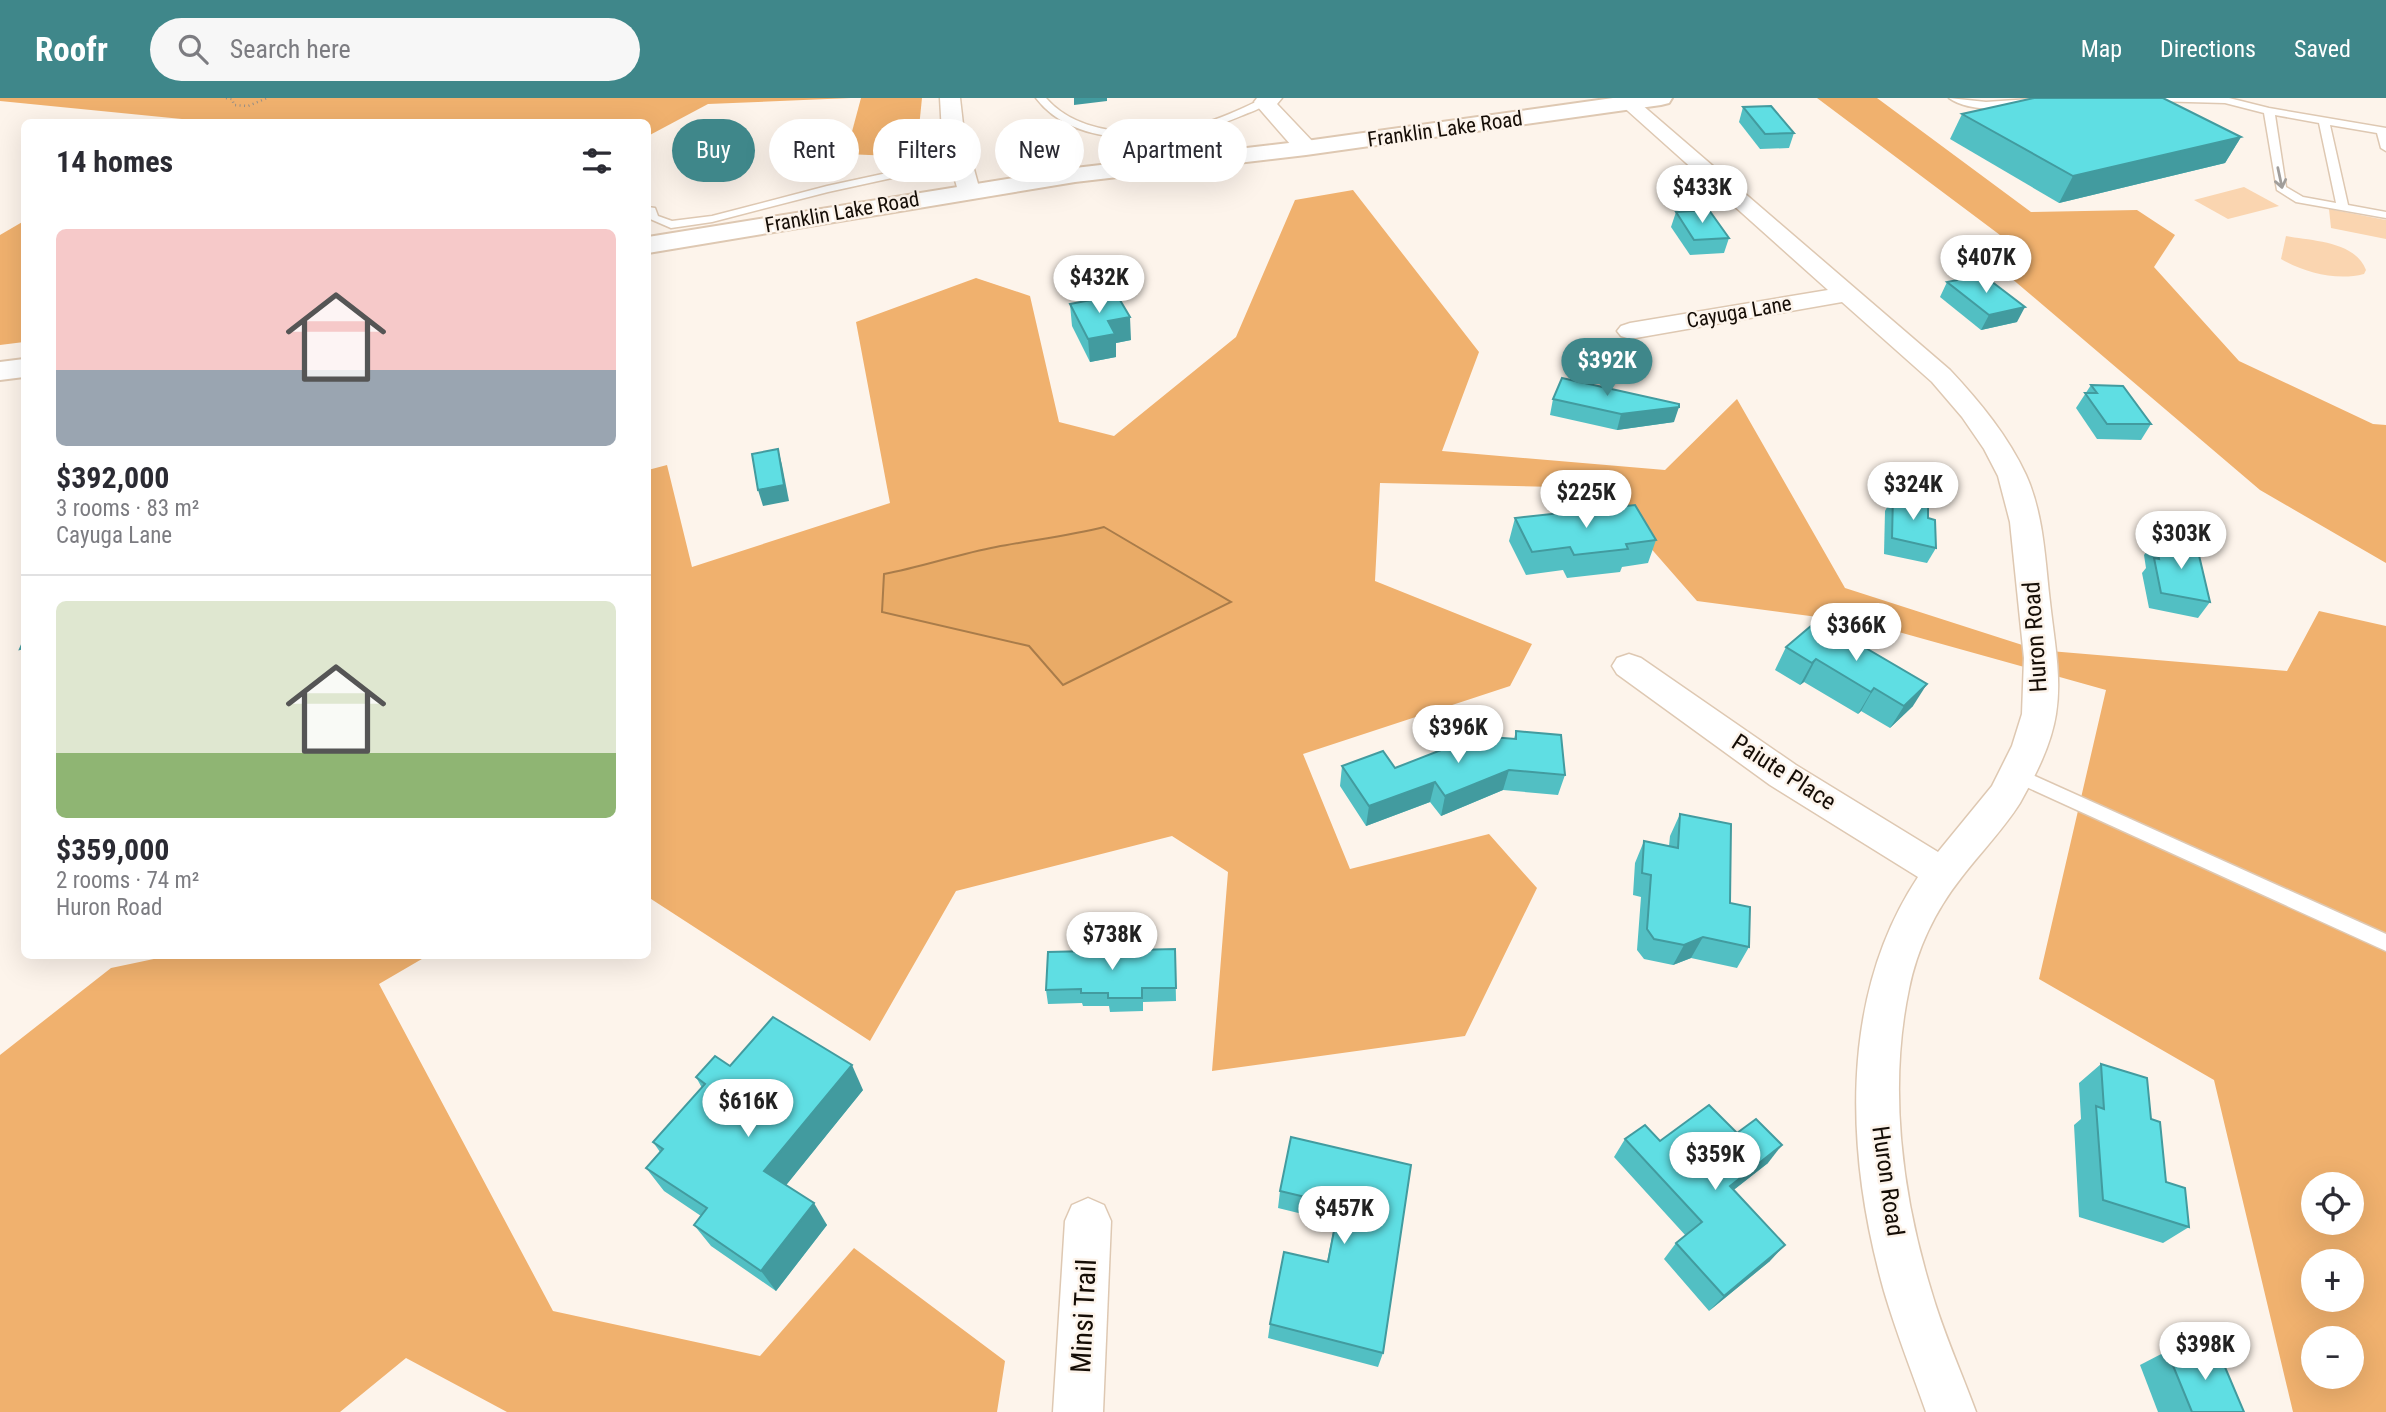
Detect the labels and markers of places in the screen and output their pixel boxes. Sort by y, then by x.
pin: $433K [1653,166,1751,225]
pin: $407K [1937,236,2035,295]
pin: $432K [1050,256,1148,315]
pin: $392K [1558,338,1656,398]
pin: $324K [1864,462,1962,522]
pin: $225K [1537,470,1635,530]
pin: $303K [2132,512,2230,571]
pin: $366K [1807,603,1905,663]
pin: $396K [1409,706,1507,765]
pin: $738K [1063,912,1161,972]
pin: $616K [699,1080,797,1139]
pin: $359K [1666,1132,1764,1192]
pin: $457K [1295,1186,1393,1246]
pin: $398K [2156,1322,2254,1382]

